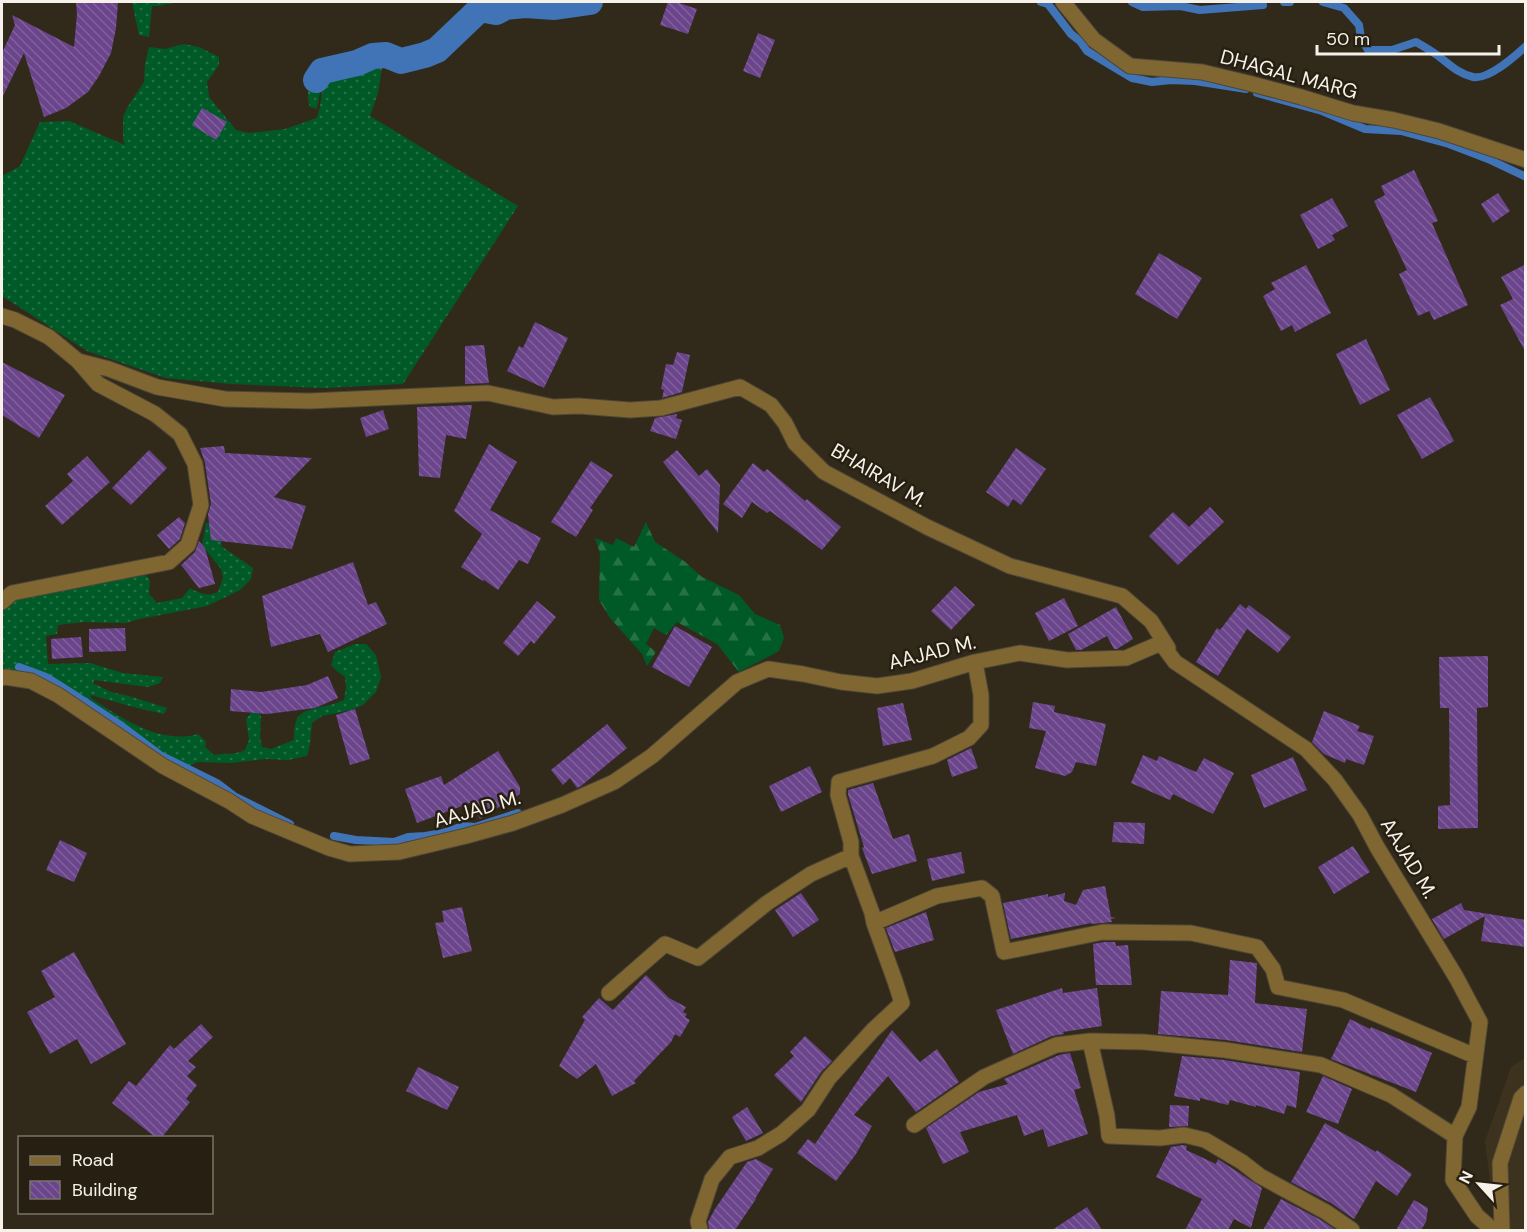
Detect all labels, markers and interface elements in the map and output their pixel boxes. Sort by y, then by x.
scale bar [1317,18,1498,56]
text: 50 m [1326,27,1370,51]
street label: DHAGAL MARG [1217,43,1361,105]
street label: BHAIRAV M. [826,437,932,513]
street label: AAJAD M. [886,629,978,675]
street label: AAJAD M. [431,784,523,834]
street label: AAJAD M. [1375,813,1443,903]
legend [18,1136,213,1214]
text: Road [72,1148,114,1172]
north arrow [1449,1154,1509,1214]
text: N [1454,1167,1478,1187]
text: Building [72,1178,137,1202]

